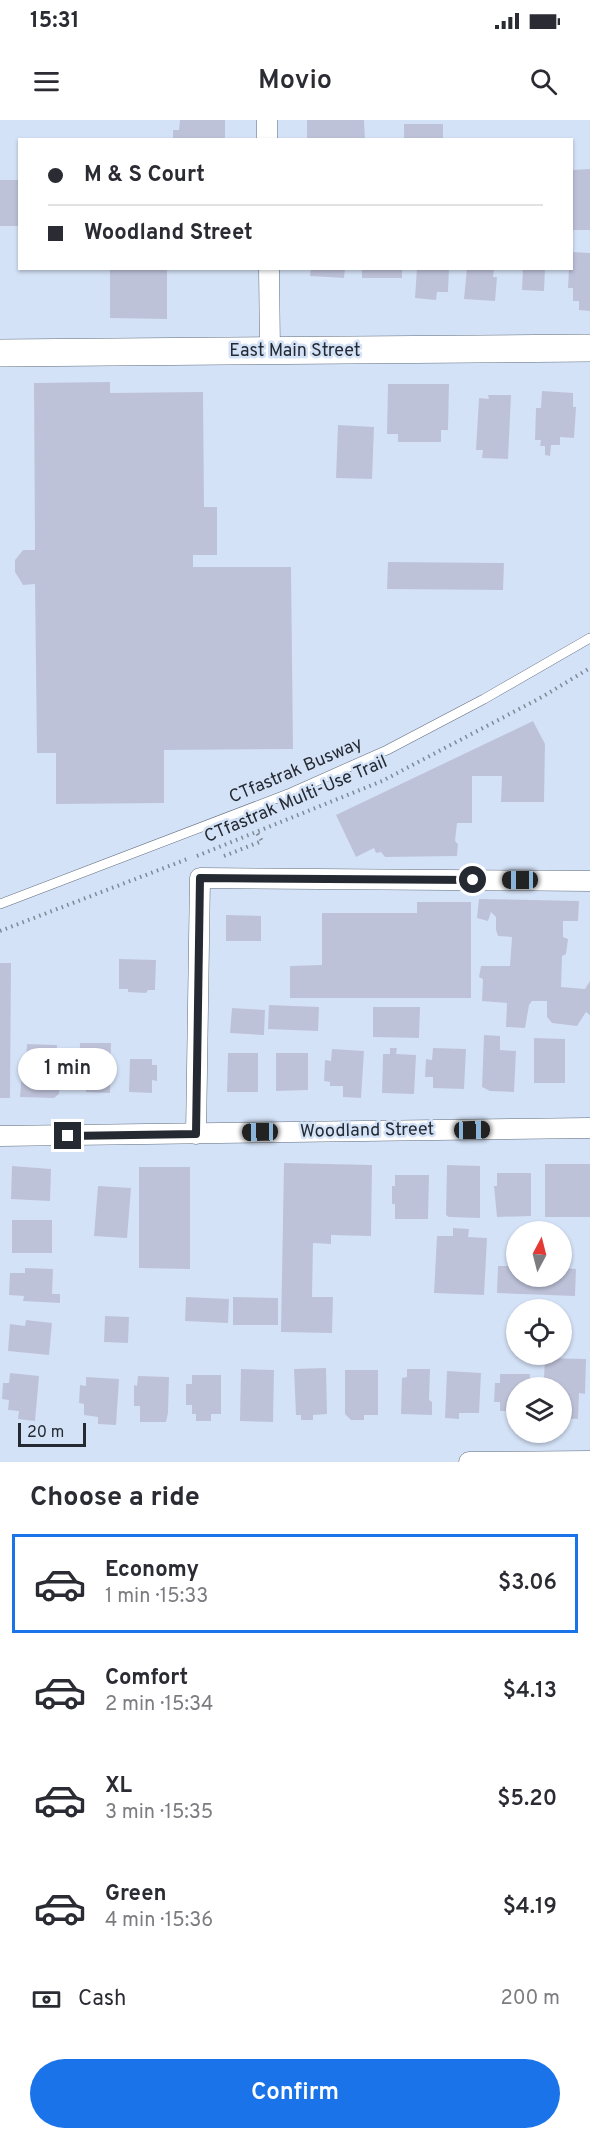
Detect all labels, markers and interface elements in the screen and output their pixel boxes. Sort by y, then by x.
text: 15:31 [30,8,80,35]
text: Movio [258,64,332,98]
icon: menu [30,65,63,98]
icon: search [527,65,560,98]
text: M & S Court [84,162,205,189]
text: Woodland Street [84,220,253,247]
street label: East Main Street [229,340,361,363]
street label: CTfastrak Busway [226,732,366,810]
street label: CTfastrak Multi-Use Trail [201,751,391,849]
route start [459,866,486,893]
car [502,871,538,889]
callout: 1 min [19,1049,118,1091]
text: 1 min [44,1056,91,1082]
street label: Woodland Street [300,1118,434,1144]
car [454,1121,490,1139]
route end [54,1122,81,1149]
car [242,1123,278,1141]
north arrow [506,1221,572,1287]
map controls [506,1221,572,1443]
button: locate [506,1299,572,1365]
button: layers [506,1377,572,1443]
scale bar [18,1420,86,1448]
text: 20 m [27,1423,64,1443]
text: Choose a ride [30,1481,200,1515]
icon: car [33,1557,87,1611]
text: Economy [105,1557,199,1584]
text: $3.06 [498,1570,557,1597]
text: 1 min · 15:33 [105,1584,208,1610]
icon: car [33,1665,87,1719]
text: Comfort [105,1665,188,1692]
text: $4.13 [503,1678,557,1705]
text: 2 min · 15:34 [105,1692,213,1718]
icon: car [33,1773,87,1827]
text: XL [105,1773,132,1800]
text: $5.20 [497,1786,557,1813]
text: 3 min · 15:35 [105,1800,213,1826]
icon: car [33,1881,87,1935]
text: Green [105,1881,167,1908]
text: $4.19 [503,1894,557,1921]
text: 4 min · 15:36 [105,1908,213,1934]
icon: cash [30,1983,63,2016]
text: Cash [78,1986,127,2013]
text: 200 m [501,1986,560,2012]
button: Confirm [30,2059,560,2128]

